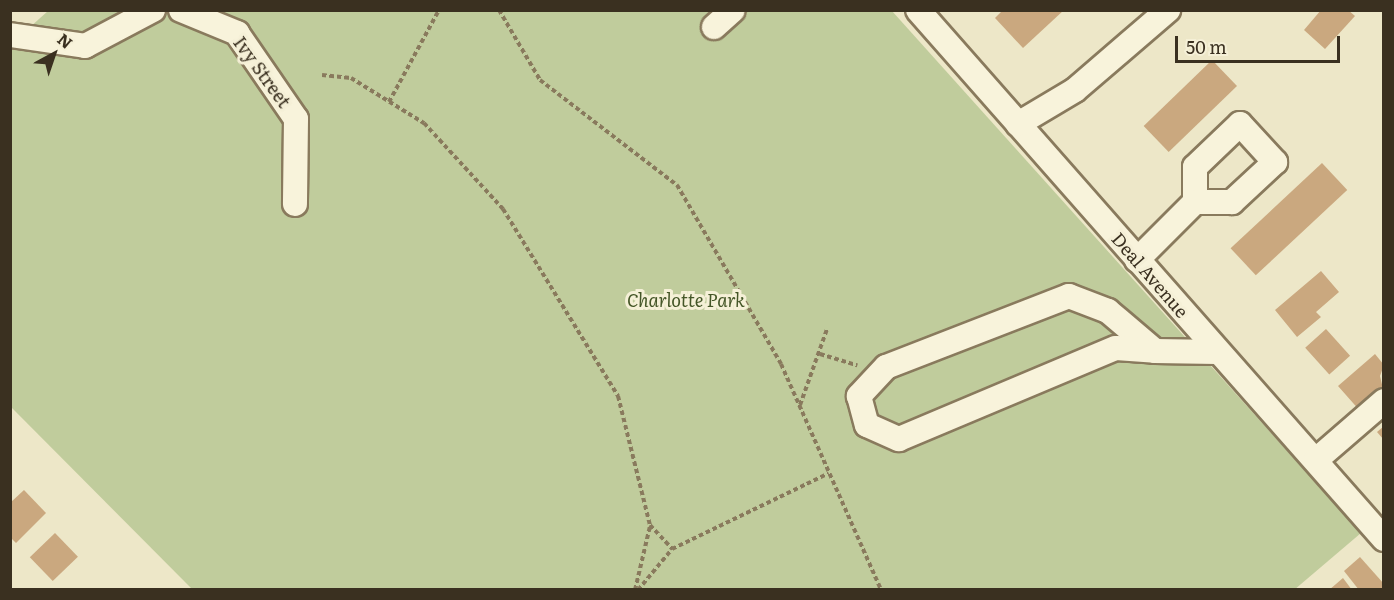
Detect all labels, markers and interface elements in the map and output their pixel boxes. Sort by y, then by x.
north arrow [24,24,84,84]
scale bar [1178,24,1343,62]
text: N [53,27,78,54]
street label: Ivy Street [229,32,295,112]
text: 50 m [1186,33,1227,60]
street label: Deal Avenue [1107,228,1193,322]
park label: Charlotte Park [627,289,745,311]

